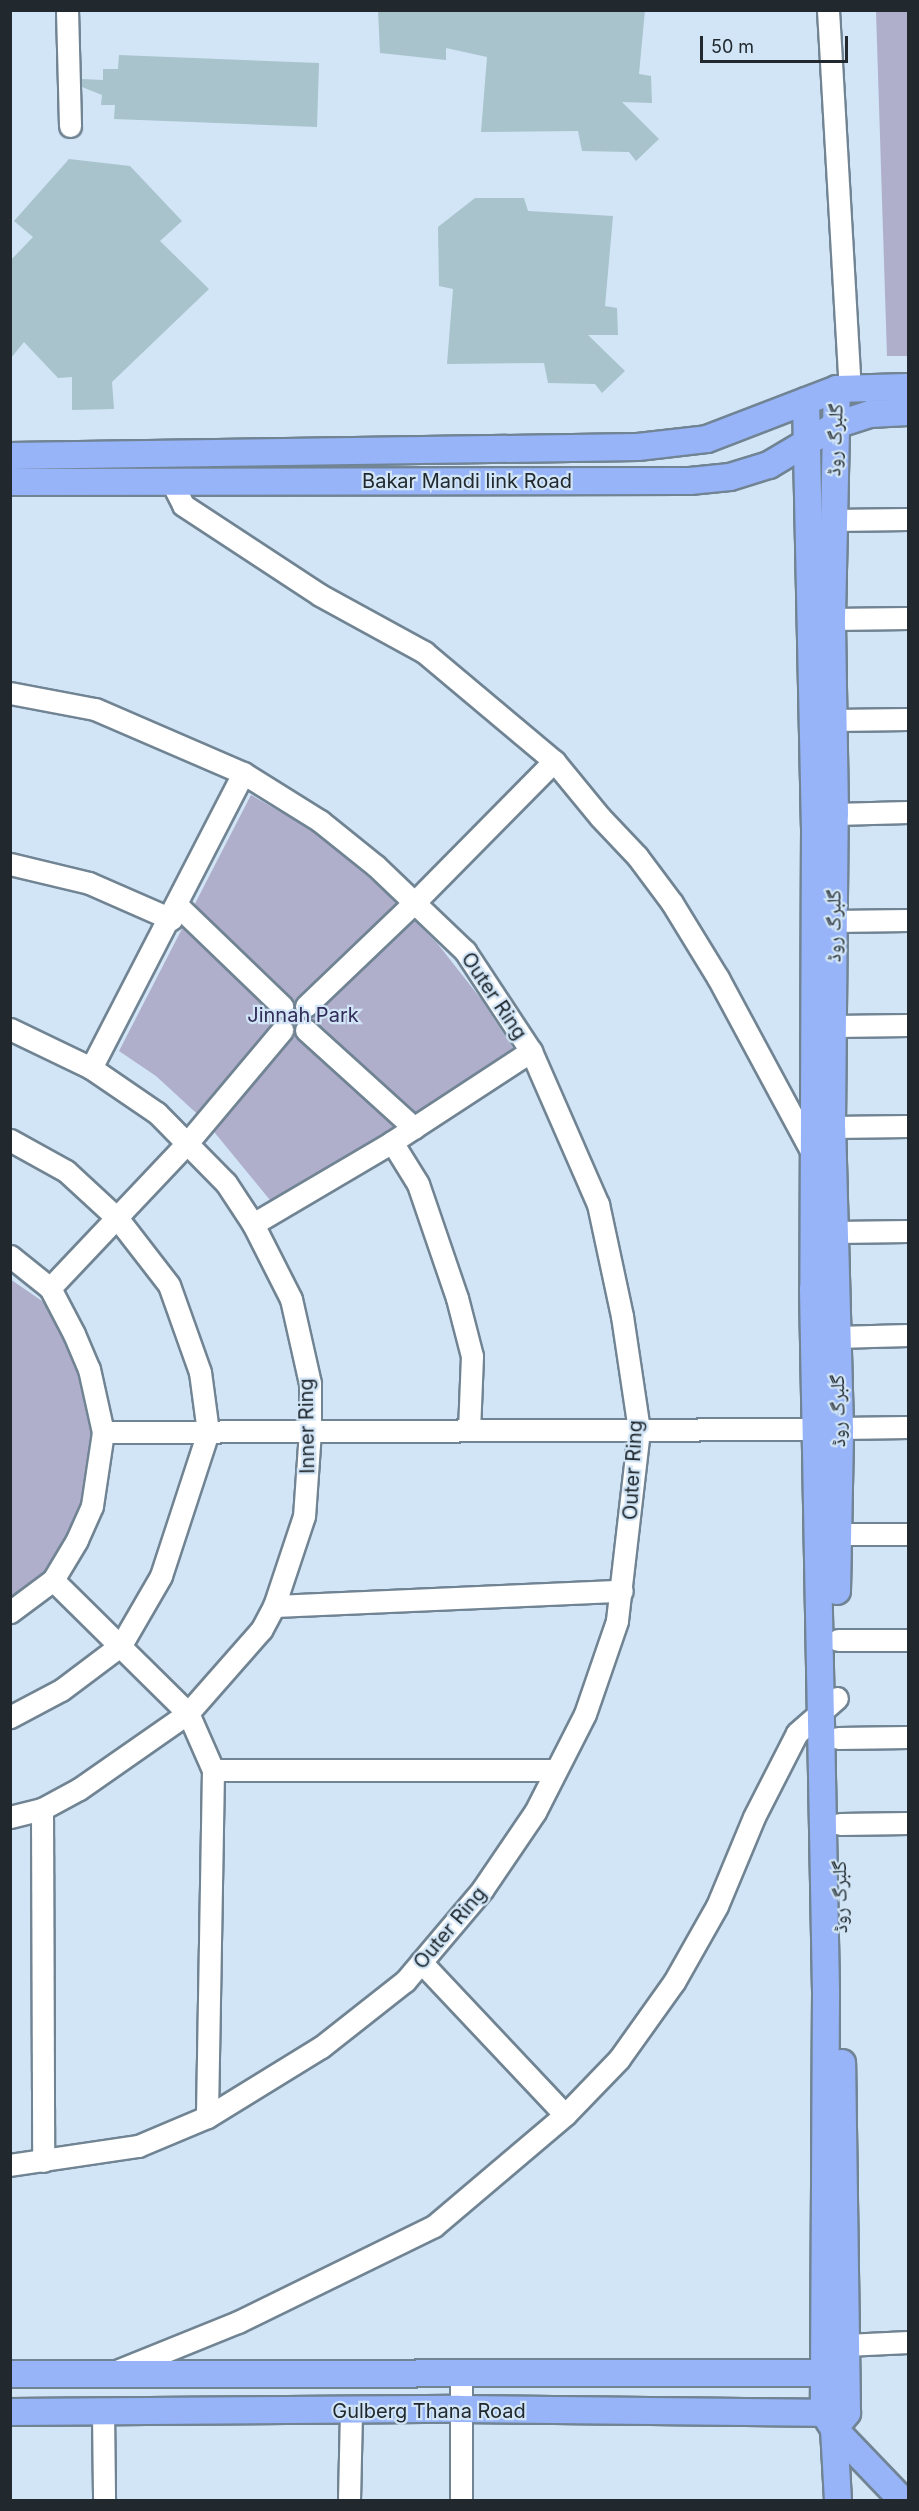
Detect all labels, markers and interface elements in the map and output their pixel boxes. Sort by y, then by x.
scale bar [703,24,852,62]
text: 50 m [711,36,754,57]
street label: گلبرگ روڈ [822,403,848,477]
street label: Bakar Mandi link Road [362,469,572,493]
street label: گلبرگ روڈ [822,890,846,962]
street label: Outer Ring [456,948,532,1044]
park label: Jinnah Park [247,1003,359,1027]
street label: گلبرگ روڈ [825,1375,851,1447]
street label: Inner Ring [294,1378,320,1474]
street label: Outer Ring [618,1419,648,1521]
street label: گلبرگ روڈ [827,1861,853,1933]
street label: Outer Ring [409,1882,491,1974]
street label: Gulberg Thana Road [332,2399,526,2423]

